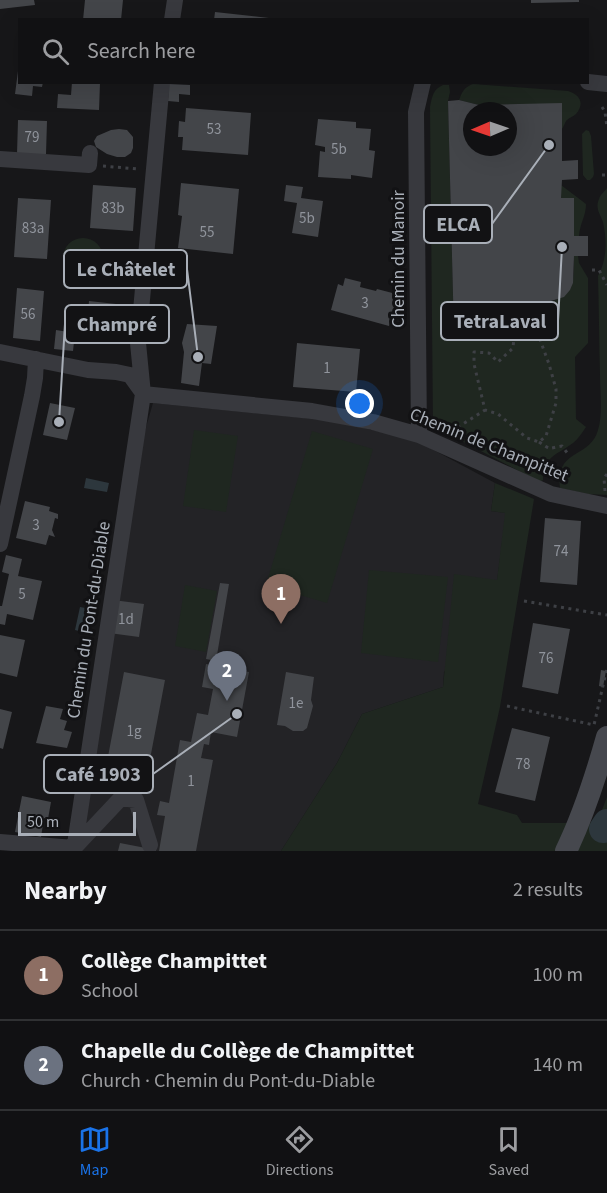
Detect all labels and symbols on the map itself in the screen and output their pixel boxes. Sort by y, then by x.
north arrow [463,102,517,156]
house number: 53 [207,119,221,140]
house number: 79 [25,127,39,148]
house number: 5b [331,139,347,160]
street label: Chemin du Manoir [386,189,411,328]
house number: 83b [101,198,125,219]
callout: ELCA [424,205,492,243]
house number: 5b [299,208,315,229]
text: ELCA [436,211,480,239]
house number: 83a [22,218,44,239]
house number: 55 [200,222,214,243]
callout: Le Châtelet [64,250,187,288]
text: Le Châtelet [77,256,176,284]
house number: 3 [361,293,369,314]
callout: TetraLaval [441,302,558,340]
house number: 56 [21,304,35,325]
callout: Champré [65,305,169,343]
text: TetraLaval [454,308,547,336]
text: Champré [77,311,157,339]
house number: 1 [323,358,331,379]
your location [345,389,374,418]
street label: Chemin de Champittet [406,402,572,488]
house number: 3 [32,515,40,536]
street label: Chemin du Pont-du-Diable [61,520,117,720]
house number: 74 [554,541,569,562]
pin: 1 [262,574,300,624]
house number: 5 [18,584,26,605]
house number: 1d [118,609,134,630]
house number: 76 [539,648,553,669]
pin: 2 [208,652,246,701]
house number: 1e [289,693,303,714]
house number: 1g [126,721,142,742]
house number: 78 [516,754,530,775]
callout: Café 1903 [44,755,153,793]
text: Café 1903 [55,761,141,789]
house number: 1 [187,771,195,792]
scale bar [18,809,136,836]

